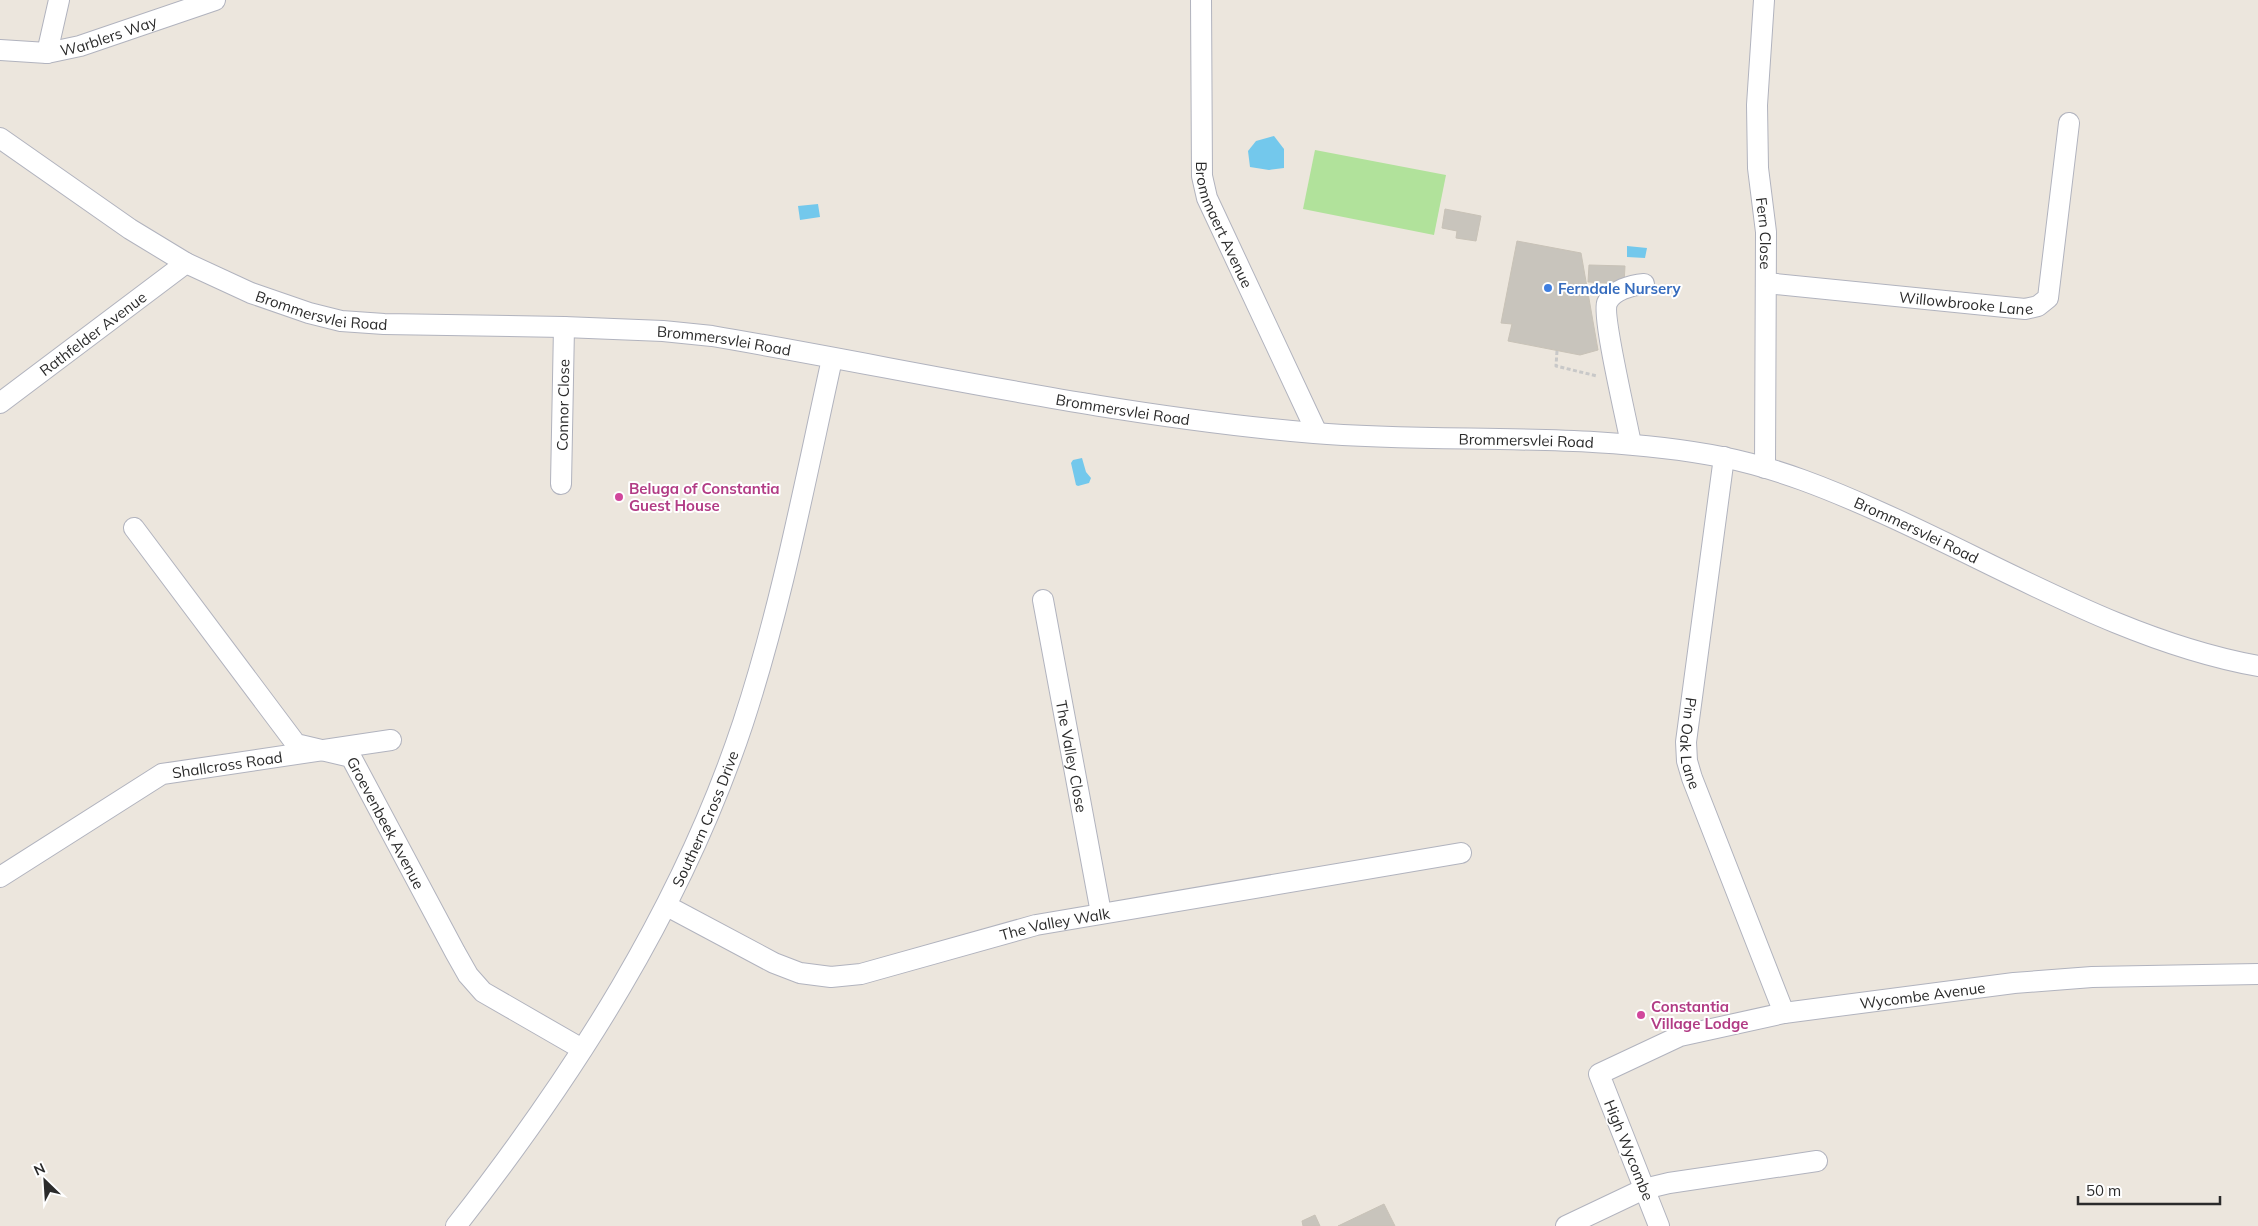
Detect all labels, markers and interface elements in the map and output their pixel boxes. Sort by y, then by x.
street label: Warblers Way [58,11,159,59]
street label: Brommaert Avenue [1192,161,1257,291]
street label: Fern Close [1752,196,1776,270]
place label: Ferndale Nursery [1558,279,1681,298]
marker: Ferndale Nursery [1542,282,1554,294]
street label: Brommersvlei Road [253,286,388,334]
street label: Rathfelder Avenue [35,287,150,380]
street label: Willowbrooke Lane [1898,287,2035,318]
street label: Brommersvlei Road [657,321,793,359]
street label: Connor Close [552,359,573,451]
street label: Brommersvlei Road [1054,389,1191,429]
street label: Brommersvlei Road [1458,429,1594,452]
place label: Beluga of Constantia Guest House [629,479,780,515]
marker: Beluga of Constantia Guest House [613,491,625,503]
street label: Brommersvlei Road [1851,492,1982,567]
street label: Pin Oak Lane [1676,696,1705,792]
street label: The Valley Close [1052,699,1092,814]
street label: Shallcross Road [171,747,284,782]
street label: Southern Cross Drive [667,748,742,890]
street label: Groevenbeek Avenue [343,753,429,892]
street label: The Valley Walk [998,903,1112,944]
street label: Wycombe Avenue [1858,977,1986,1013]
place label: Constantia Village Lodge [1650,997,1749,1033]
marker: Constantia Village Lodge [1635,1009,1647,1021]
street label: High Wycombe [1600,1097,1658,1203]
north arrow [20,1156,70,1206]
text: N [31,1159,48,1180]
scale bar [2078,1174,2220,1206]
text: 50 m [2086,1181,2121,1200]

